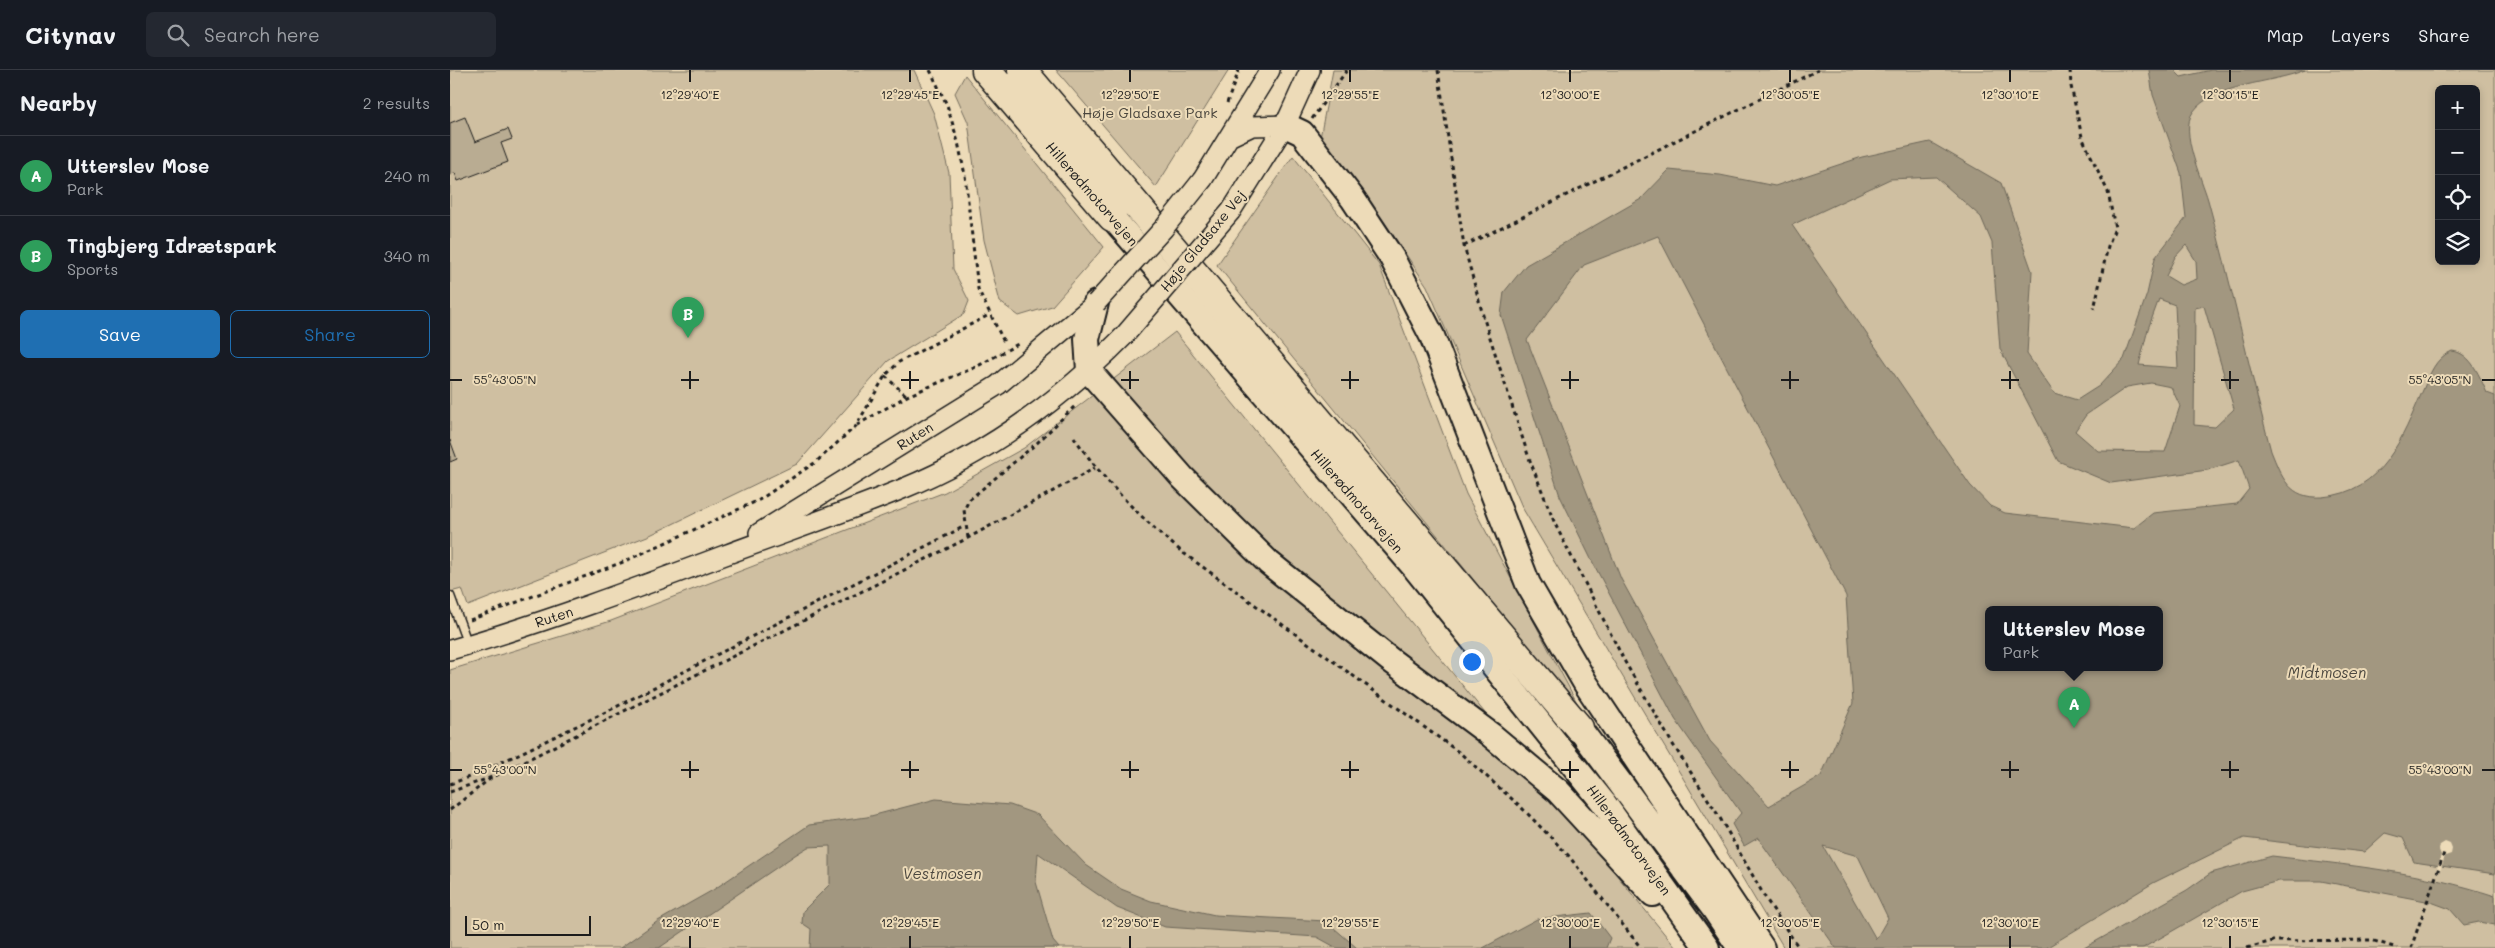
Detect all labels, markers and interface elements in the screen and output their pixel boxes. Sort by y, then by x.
search box [146,12,496,57]
text: Citynav [25,19,116,50]
icon: search [164,21,192,49]
text: Search here [204,22,320,47]
text: Map [2267,23,2303,47]
text: Layers [2331,23,2390,47]
text: Share [2418,23,2470,47]
map controls [2435,85,2480,265]
button: + [2435,85,2480,130]
text: 12°29'40"E [661,86,719,102]
text: 12°29'45"E [881,86,939,102]
text: 12°29'50"E [1101,86,1159,102]
text: 12°29'55"E [1321,86,1379,102]
text: 12°30'00"E [1540,86,1600,102]
text: 12°30'05"E [1760,86,1820,102]
text: 12°30'10"E [1981,86,2039,102]
text: 12°30'15"E [2201,86,2259,102]
text: Nearby [20,89,97,116]
text: 2 results [363,92,430,113]
park label: Høje Gladsaxe Park [1082,103,1218,122]
button: − [2435,130,2480,175]
street label: Hillerødmotorvejen [1042,137,1143,250]
text: Utterslev Mose [67,153,209,178]
text: A [30,165,42,186]
text: 240 m [384,165,430,186]
button: locate [2435,175,2480,220]
text: Park [67,178,103,199]
street label: Høje Gladsaxe Vej [1156,186,1250,296]
button: layers [2435,220,2480,265]
text: Tingbjerg Idrætspark [67,233,277,258]
text: B [31,245,41,266]
text: 340 m [383,245,430,266]
text: Sports [67,258,118,279]
pin: B [672,297,704,338]
button: Save [20,310,220,358]
button: Share [230,310,430,358]
text: 55°43'05"N [474,371,536,387]
text: 55°43'05"N [2409,371,2471,387]
street label: Ruten [893,417,936,454]
street label: Hillerødmotorvejen [1307,444,1408,557]
street label: Ruten [532,601,575,632]
popup [1985,606,2163,671]
text: Utterslev Mose [2003,616,2145,641]
text: Park [2003,641,2039,662]
your location [1459,649,1485,675]
water label: Midtmosen [2288,662,2366,682]
pin: A [2058,687,2090,728]
text: 55°43'00"N [473,761,537,777]
text: 55°43'00"N [2408,761,2472,777]
street label: Hillerødmotorvejen [1583,781,1676,899]
water label: Vestmosen [903,863,981,883]
scale bar [465,913,591,936]
text: 12°29'40"E [661,914,719,930]
text: 12°29'45"E [881,914,939,930]
text: 12°29'50"E [1101,914,1159,930]
text: 12°29'55"E [1321,914,1379,930]
text: 12°30'00"E [1540,914,1600,930]
text: 12°30'05"E [1760,914,1820,930]
text: 12°30'10"E [1981,914,2039,930]
text: 12°30'15"E [2201,914,2259,930]
text: 50 m [472,915,504,934]

